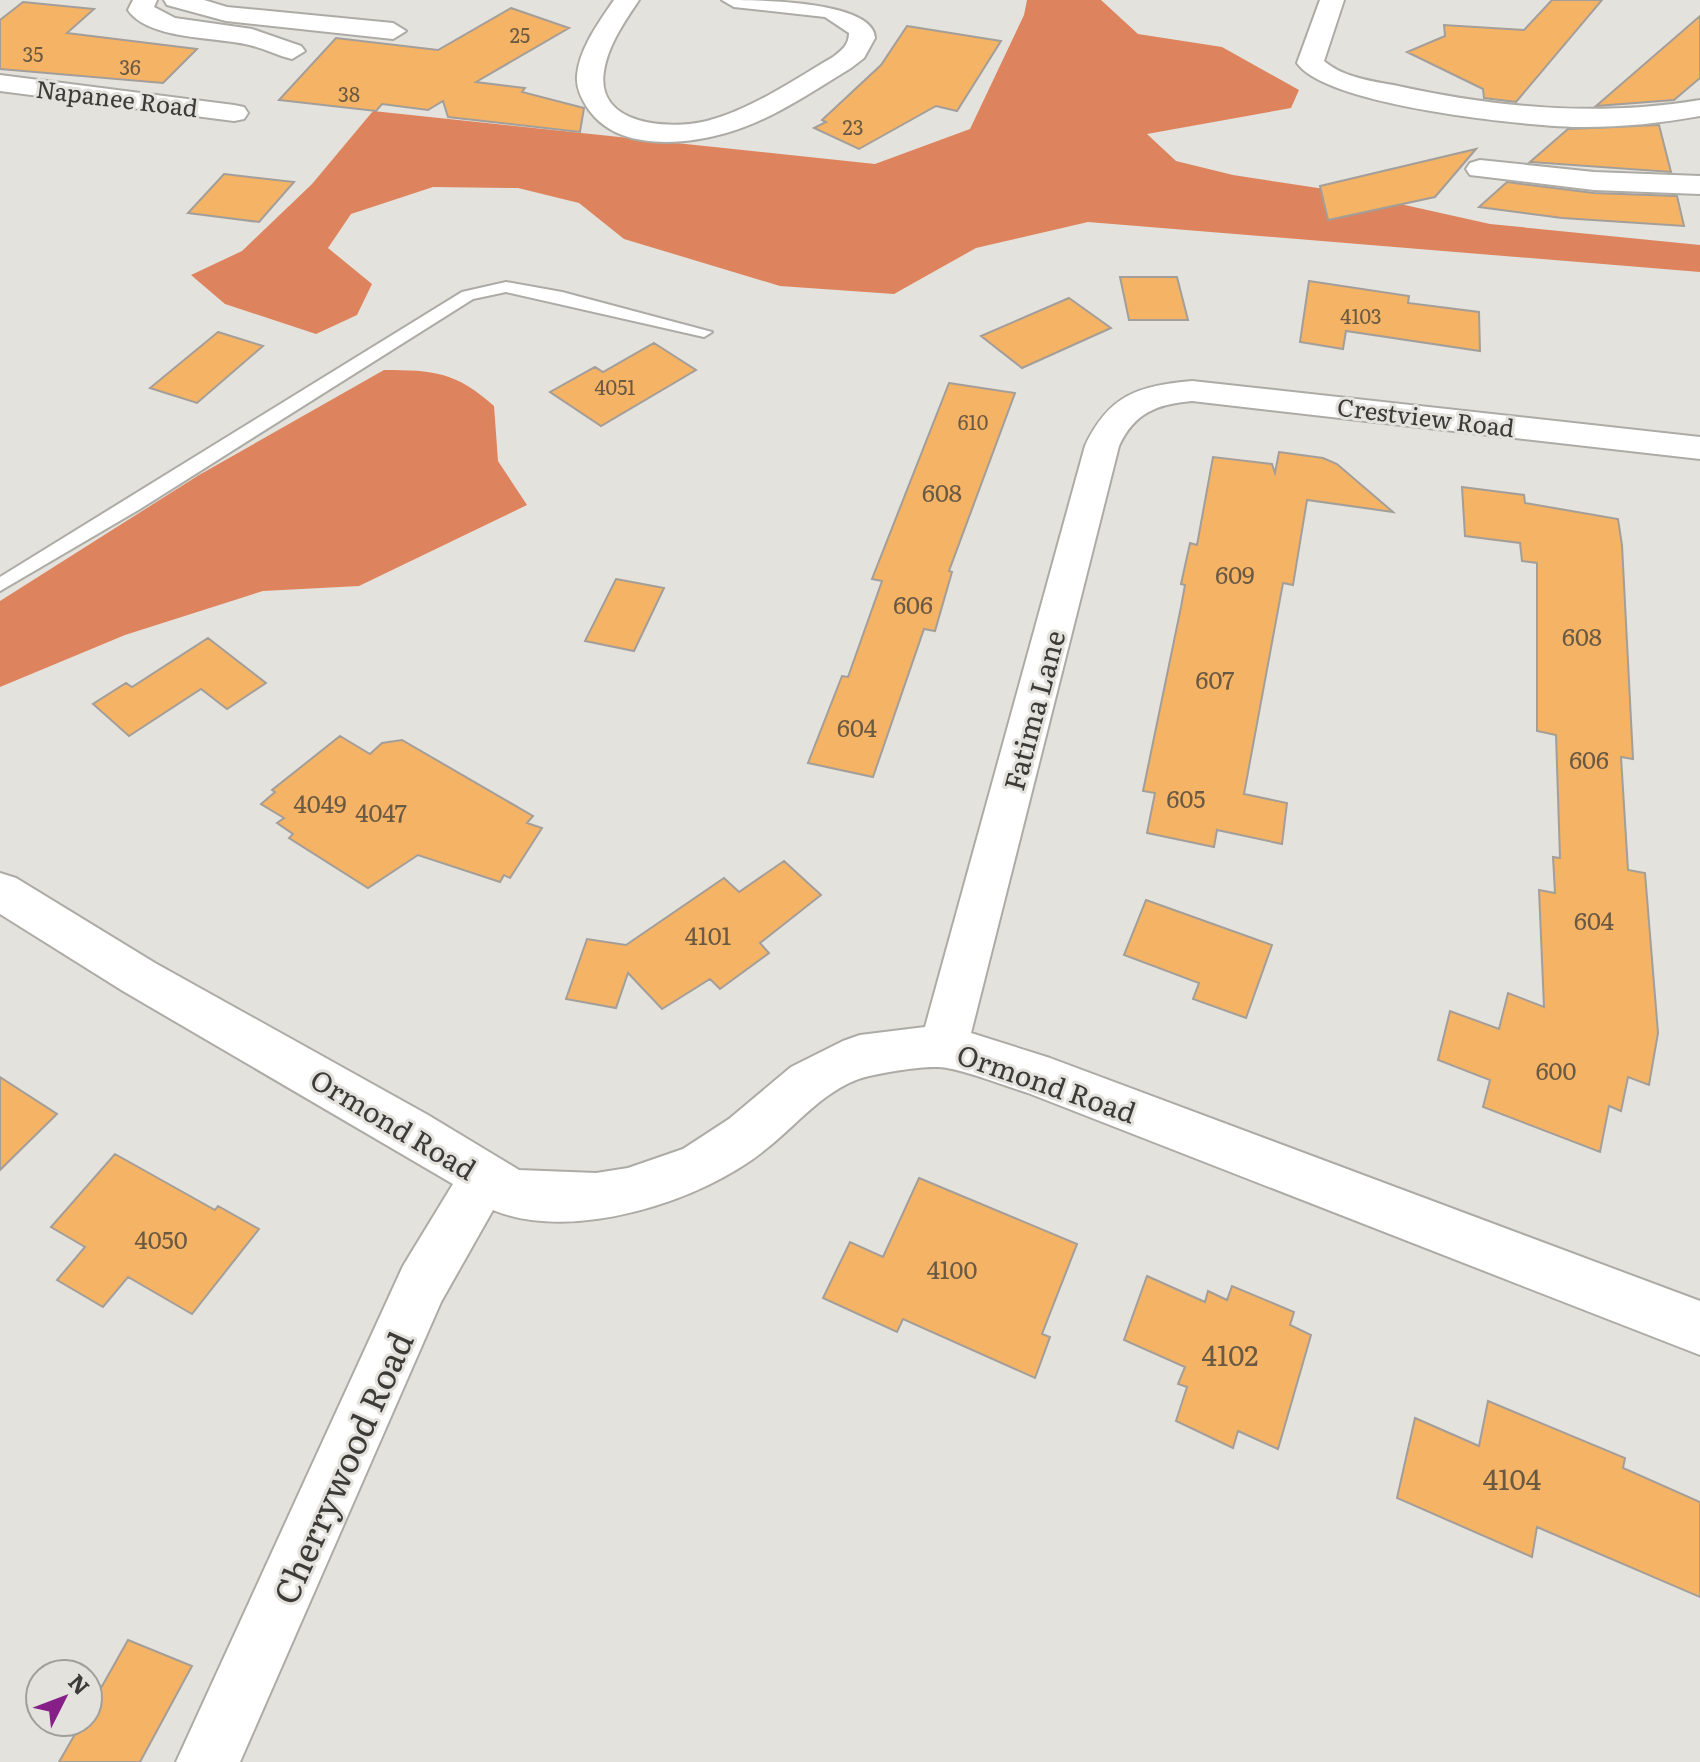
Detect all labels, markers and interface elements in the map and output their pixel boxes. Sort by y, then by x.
house number: 25 [510,19,530,49]
house number: 35 [23,38,43,68]
house number: 36 [119,51,141,81]
street label: Napanee Road [34,70,200,124]
house number: 38 [338,78,360,108]
house number: 23 [843,111,863,141]
house number: 4103 [1340,300,1382,330]
house number: 4051 [595,371,635,401]
street label: Crestview Road [1335,388,1517,444]
house number: 610 [958,406,988,436]
house number: 608 [922,474,962,509]
house number: 609 [1215,556,1255,591]
house number: 606 [893,586,933,621]
house number: 608 [1562,618,1602,653]
street label: Fatima Lane [991,625,1075,795]
house number: 607 [1196,661,1234,696]
house number: 604 [837,709,877,744]
house number: 606 [1569,741,1609,776]
house number: 605 [1167,780,1205,815]
house number: 4049 [294,785,346,820]
house number: 4047 [355,794,407,829]
house number: 604 [1574,902,1614,937]
house number: 4101 [685,917,732,952]
street label: Ormond Road [952,1032,1142,1132]
house number: 600 [1536,1052,1576,1087]
street label: Ormond Road [303,1057,485,1189]
house number: 4050 [134,1221,188,1256]
house number: 4100 [927,1251,977,1286]
street label: Cherrywood Road [258,1323,424,1611]
house number: 4102 [1202,1333,1258,1375]
house number: 4104 [1483,1457,1541,1499]
north arrow [24,1658,104,1738]
text: N [62,1666,98,1702]

